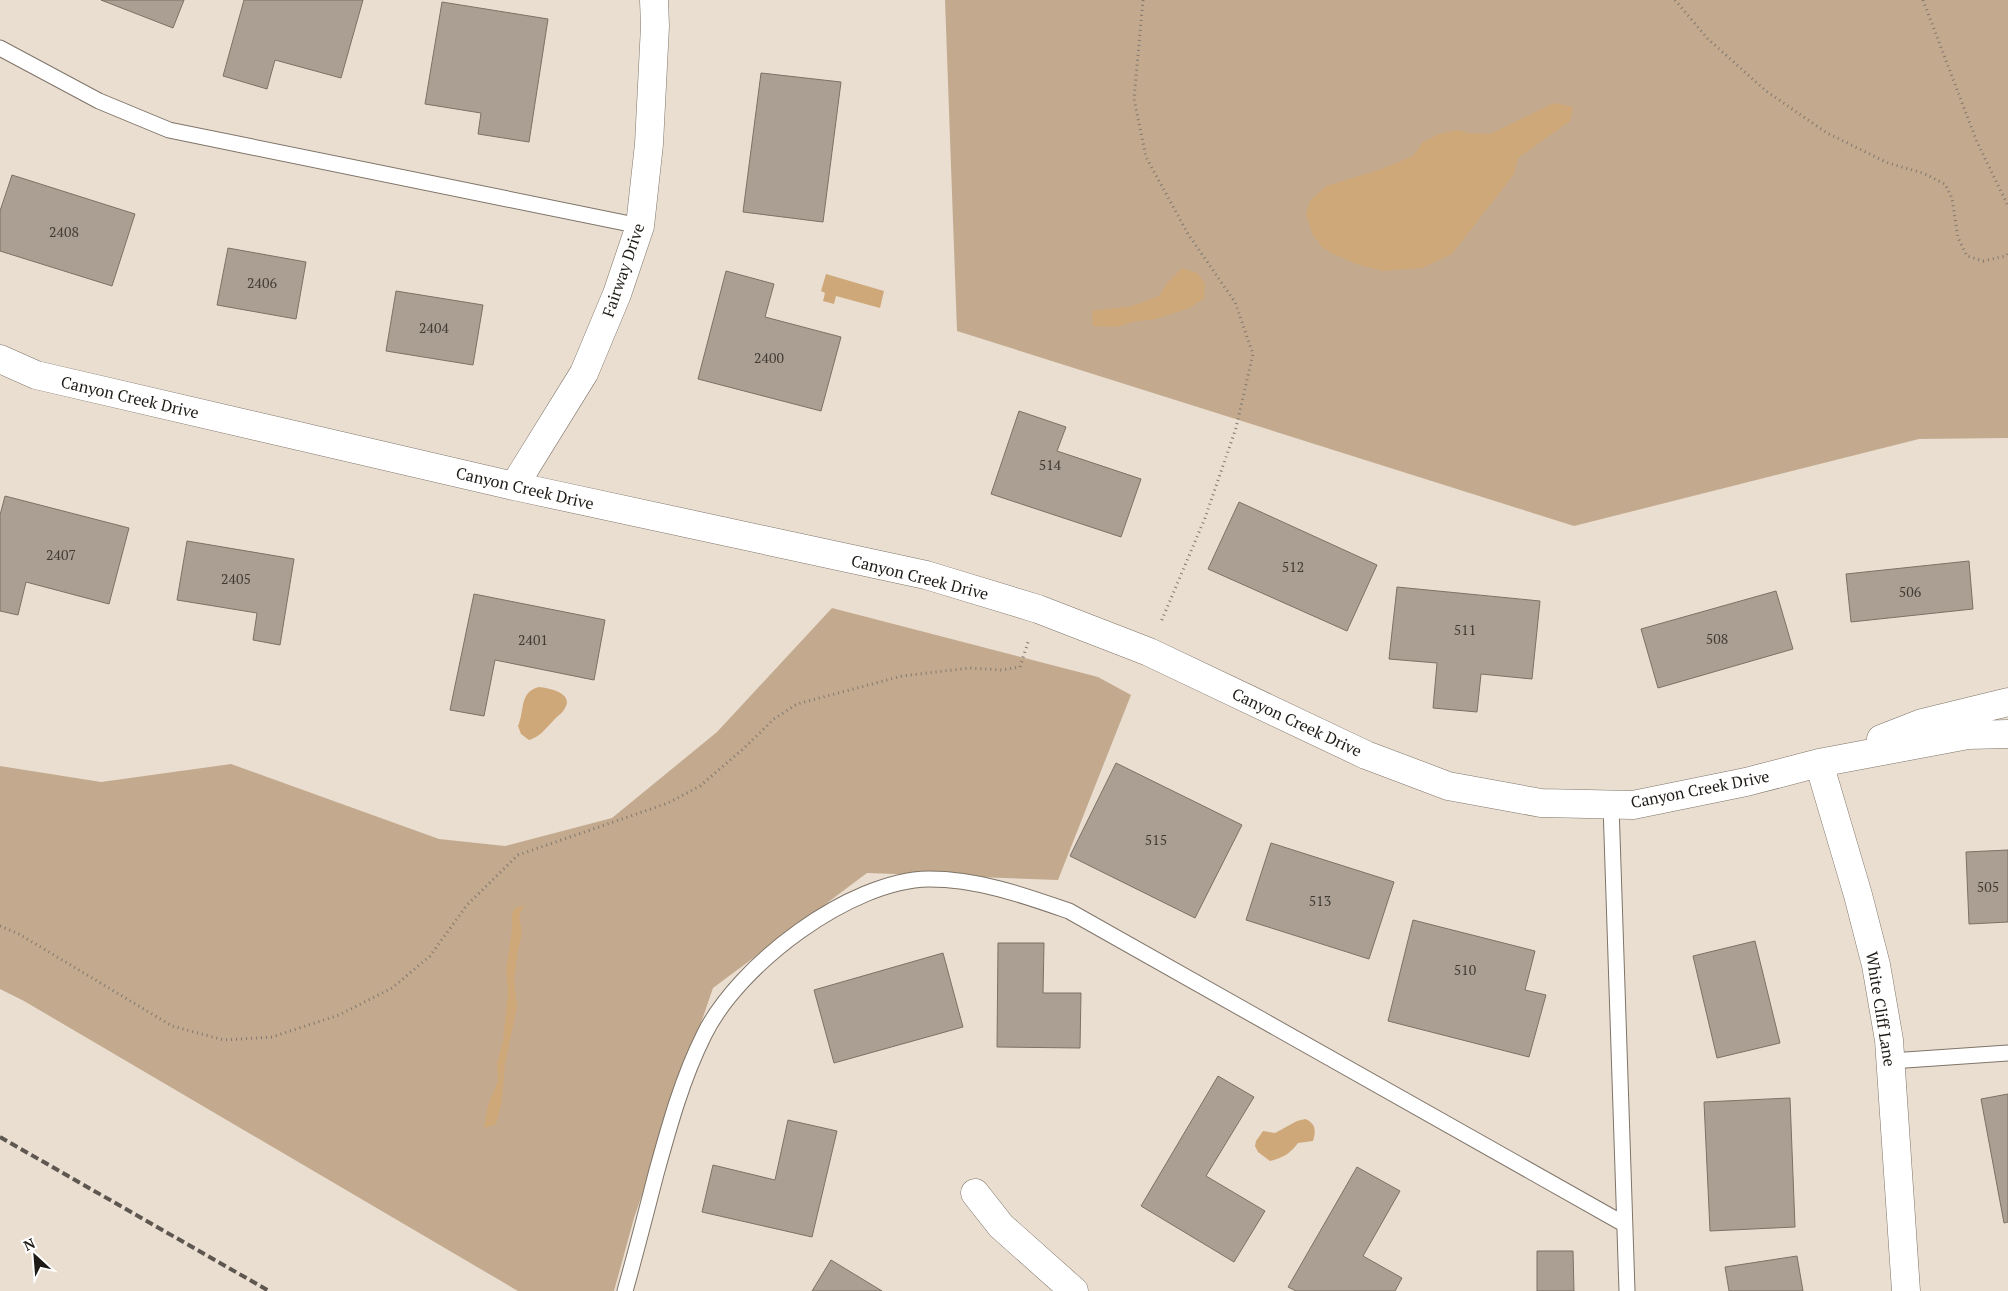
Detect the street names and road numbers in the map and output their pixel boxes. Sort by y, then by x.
street label: Fairway Drive [597,220,649,320]
street label: Canyon Creek Drive [59,370,201,424]
street label: Canyon Creek Drive [454,461,596,515]
street label: Canyon Creek Drive [849,549,991,605]
street label: Canyon Creek Drive [1229,682,1365,762]
street label: Canyon Creek Drive [1629,765,1771,813]
street label: White Cliff Lane [1861,950,1901,1068]

